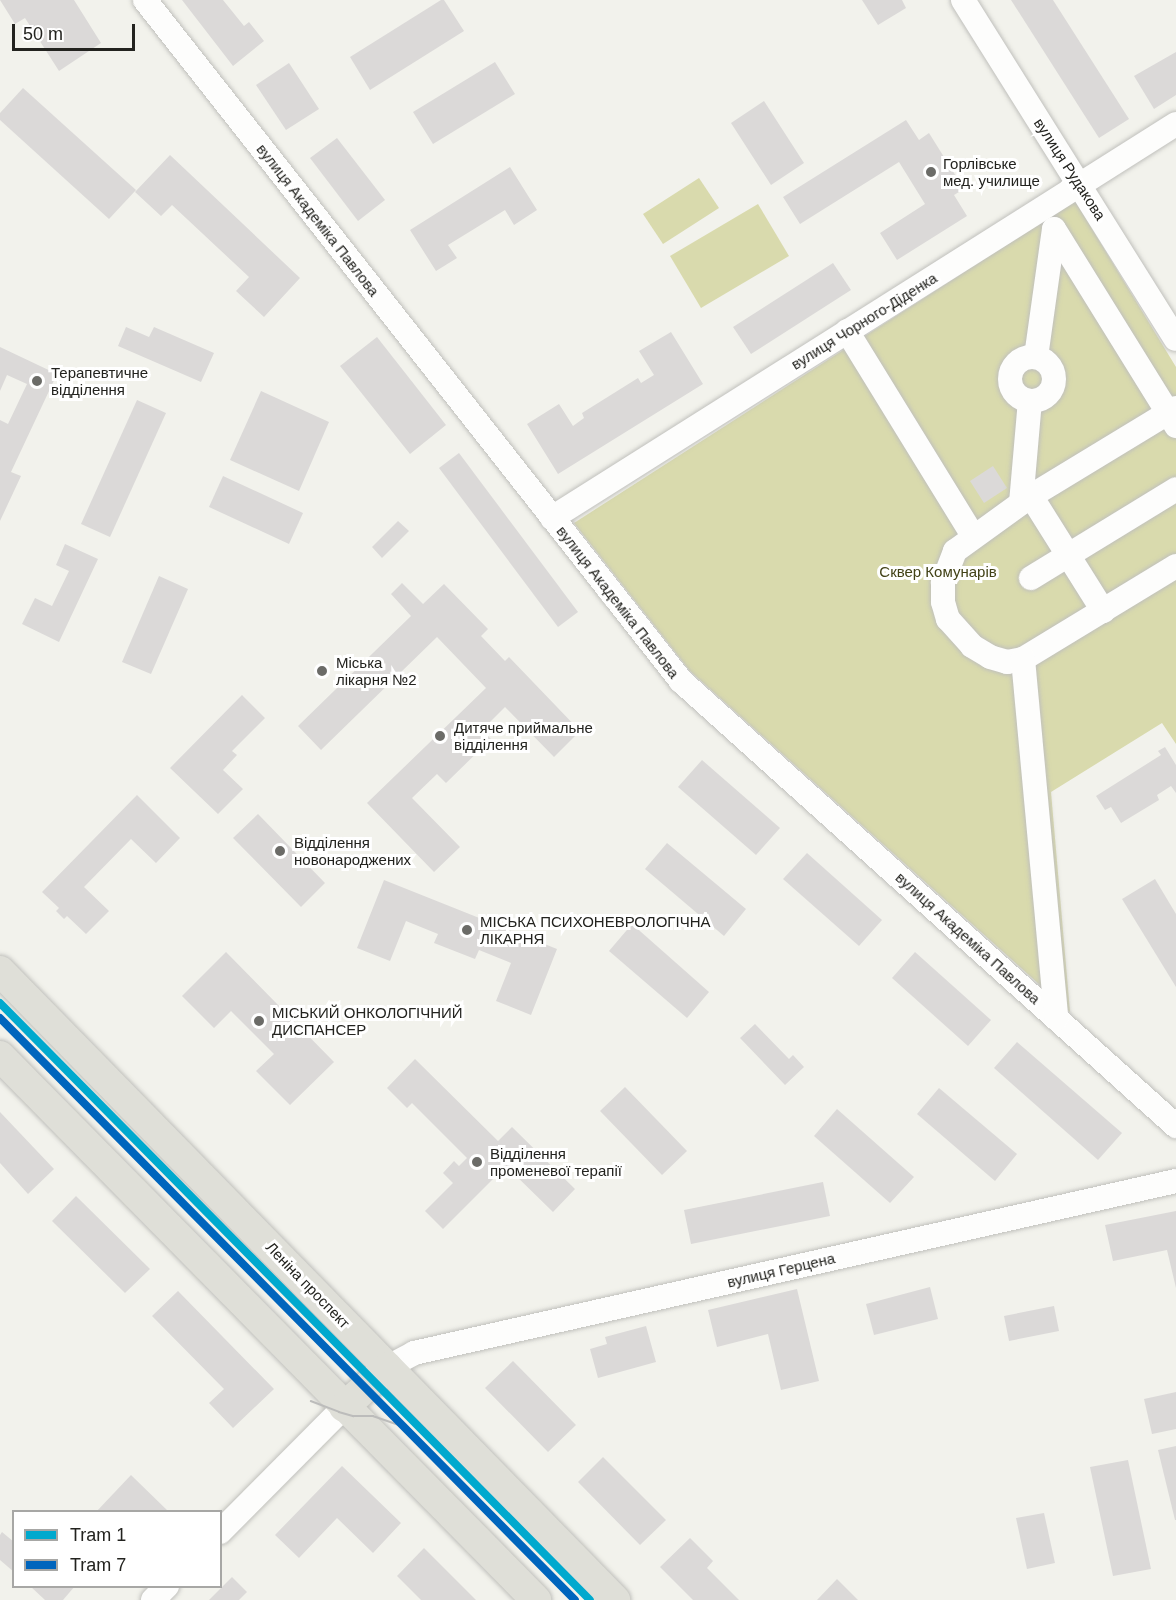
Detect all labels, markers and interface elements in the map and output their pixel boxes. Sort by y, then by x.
scale bar [15,12,138,50]
text: 50 m [23,24,63,44]
street label: вулиця Рудакова [1030,115,1110,223]
street label: вулиця Академіка Павлова [253,140,383,300]
place label: Горлівське мед. училище [943,154,1040,189]
marker: Горлівське мед. училище [924,165,938,179]
street label: вулиця Чорного-Діденка [788,269,940,373]
place label: Терапевтичне відділення [51,363,148,398]
marker: Терапевтичне відділення [28,372,46,390]
street label: вулиця Академіка Павлова [553,522,683,682]
park label: Сквер Комунарів [879,563,997,581]
place label: Міська лікарня №2 [336,653,417,688]
marker: Міська лікарня №2 [313,662,331,680]
place label: Дитяче приймальне відділення [454,718,593,753]
marker: Дитяче приймальне відділення [431,727,449,745]
place label: Відділення новонароджених [294,833,411,868]
marker: Відділення новонароджених [271,842,289,860]
street label: вулиця Академіка Павлова [892,868,1044,1008]
place label: МІСЬКА ПСИХОНЕВРОЛОГІЧНА ЛІКАРНЯ [480,912,710,947]
marker: МІСЬКА ПСИХОНЕВРОЛОГІЧНА ЛІКАРНЯ [458,921,476,939]
place label: МІСЬКИЙ ОНКОЛОГІЧНИЙ ДИСПАНСЕР [272,1003,463,1038]
marker: МІСЬКИЙ ОНКОЛОГІЧНИЙ ДИСПАНСЕР [250,1012,268,1030]
place label: Відділення променевої терапії [490,1144,622,1179]
marker: Відділення променевої терапії [468,1153,486,1171]
street label: Леніна проспект [262,1238,354,1332]
street label: вулиця Герцена [725,1249,837,1291]
legend [12,1510,222,1588]
text: Tram 1 [70,1525,126,1545]
text: Tram 7 [70,1555,126,1575]

